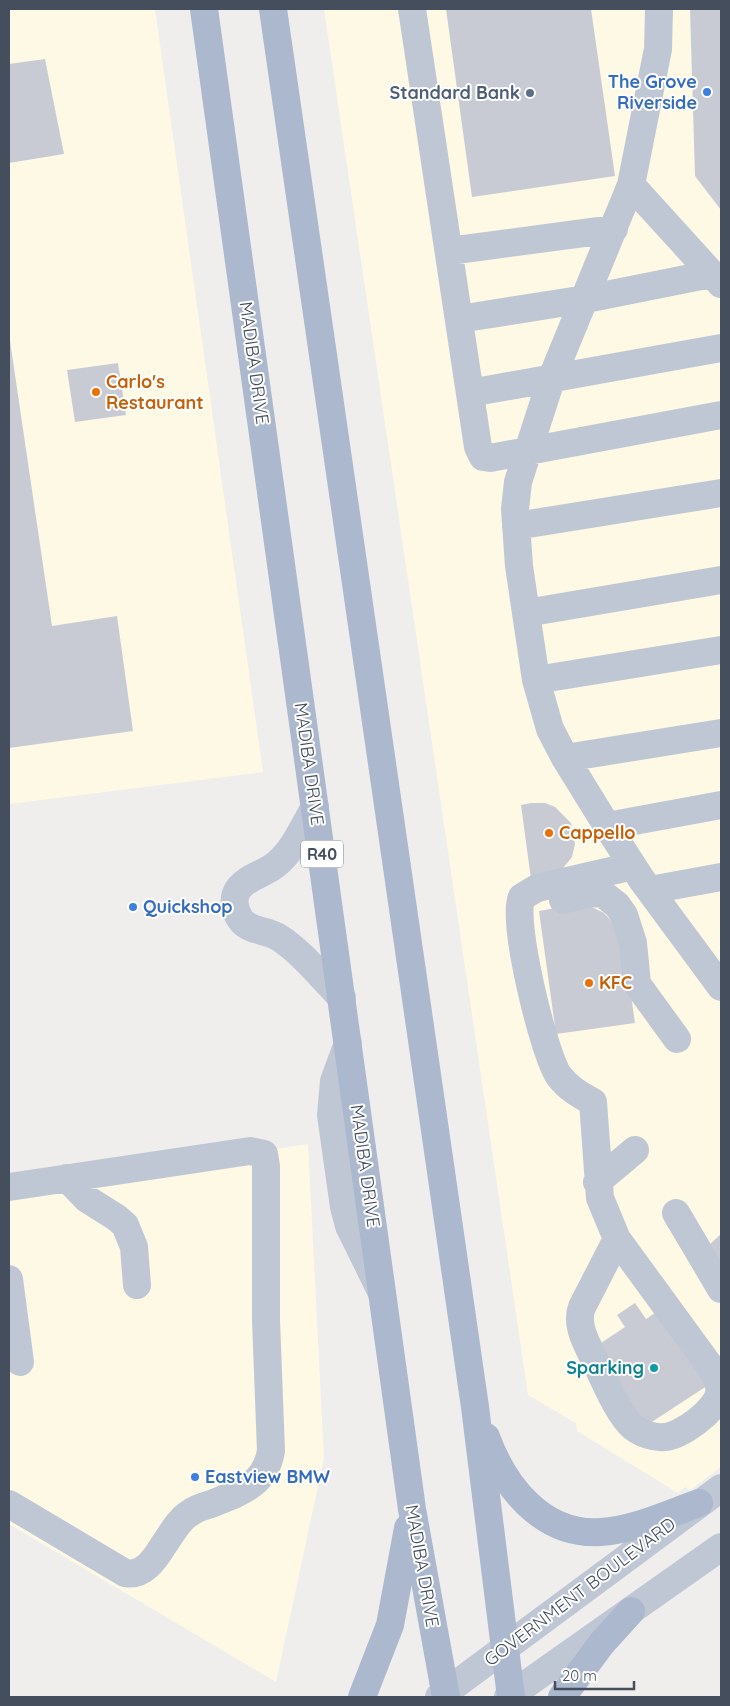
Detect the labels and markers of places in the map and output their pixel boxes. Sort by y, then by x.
place label: The Grove Riverside [608,70,697,114]
place label: Standard Bank [389,81,520,104]
marker: The Grove Riverside [701,86,713,98]
marker: Standard Bank [524,87,536,99]
place label: Carlo's Restaurant [106,370,204,414]
marker: Carlo's Restaurant [90,386,102,398]
place label: Cappello [559,821,636,844]
marker: Cappello [543,827,555,839]
place label: Quickshop [143,895,233,918]
marker: Quickshop [127,901,139,913]
place label: KFC [599,971,632,994]
marker: KFC [583,977,595,989]
place label: Sparking [566,1356,644,1379]
marker: Sparking [648,1362,660,1374]
place label: Eastview BMW [205,1465,330,1488]
marker: Eastview BMW [189,1471,201,1483]

